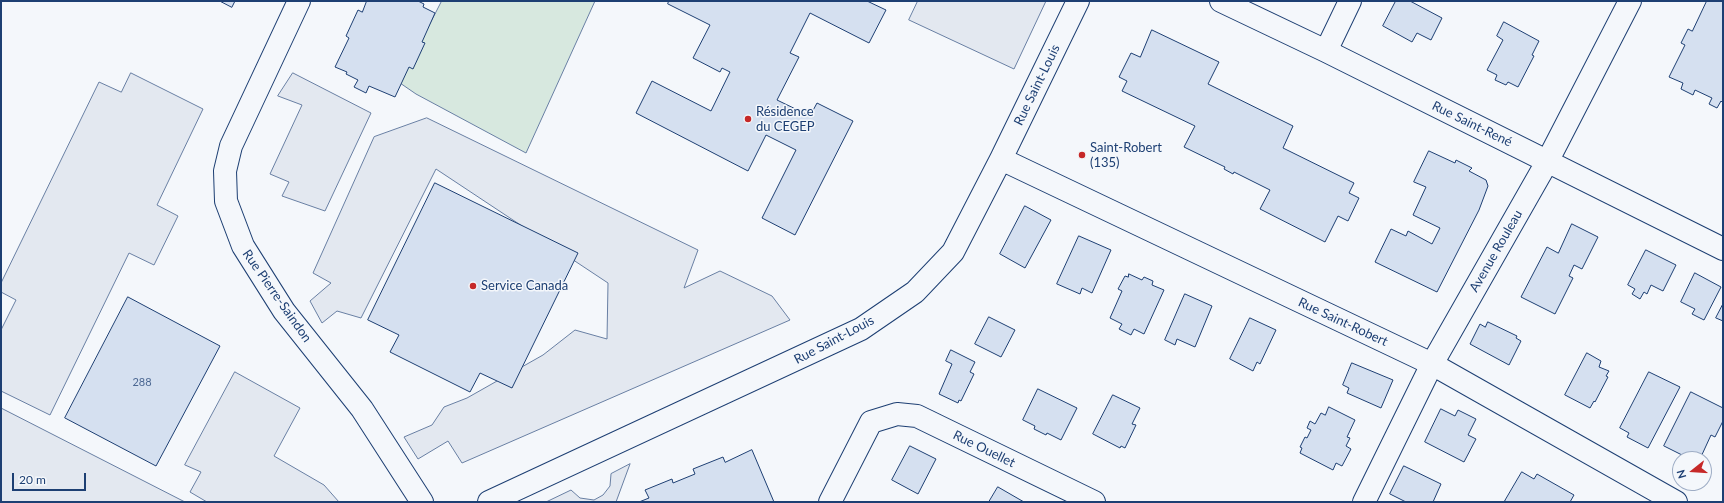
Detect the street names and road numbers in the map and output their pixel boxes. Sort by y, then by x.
street label: Rue Saint-Louis [1011,42,1063,128]
street label: Rue Saint-René [1429,98,1515,150]
street label: Avenue Rouleau [1466,207,1526,295]
street label: Rue Pierre-Saindon [239,247,315,345]
street label: Rue Saint-Robert [1296,294,1390,350]
street label: Rue Saint-Louis [791,312,877,368]
street label: Rue Ouellet [950,427,1018,471]

